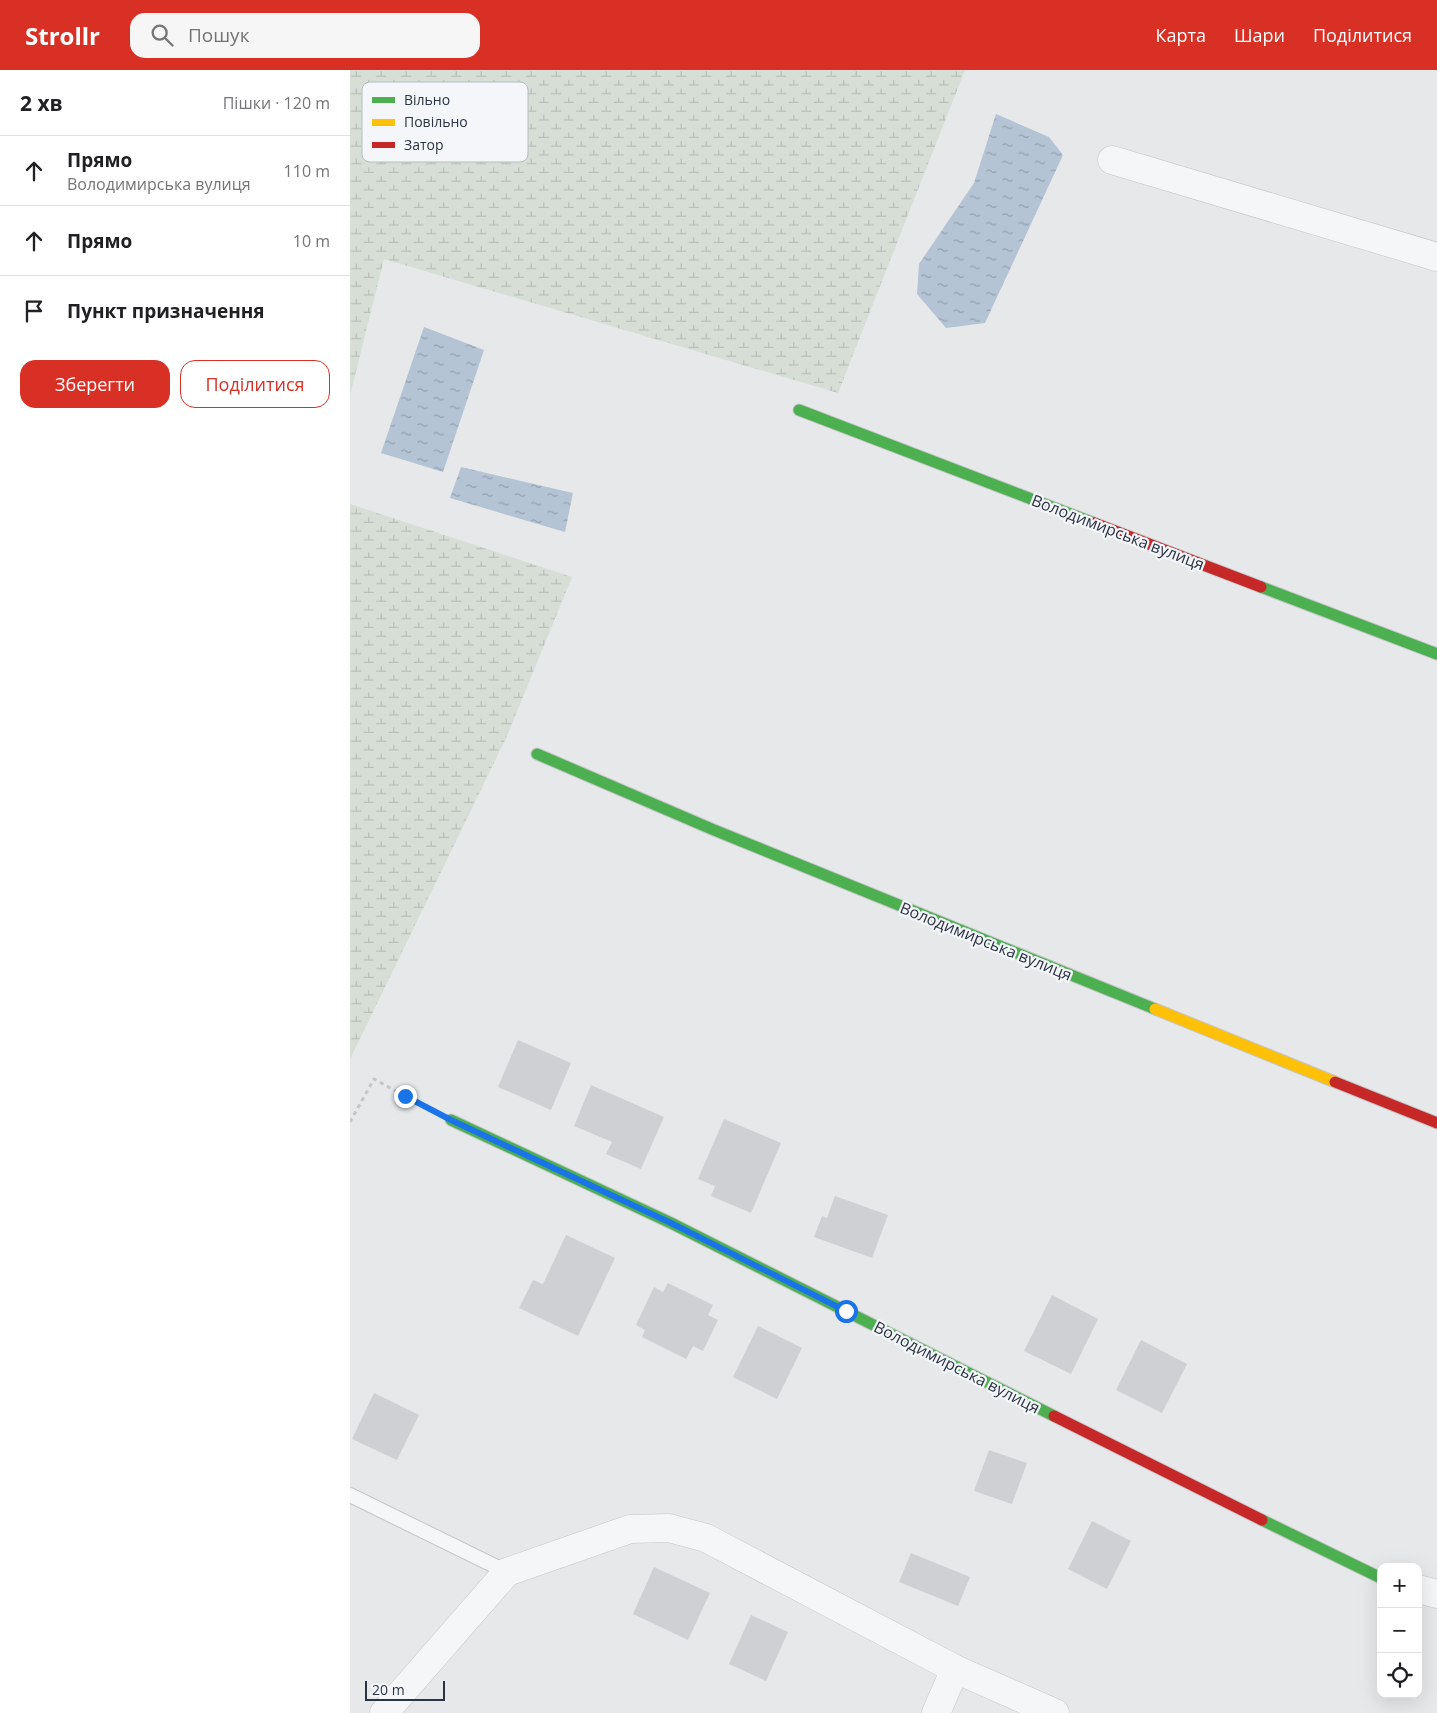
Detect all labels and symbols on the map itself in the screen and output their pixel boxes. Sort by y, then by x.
legend [362,82,528,162]
text: Вільно [404,90,450,109]
text: Повільно [404,112,468,131]
text: Затор [404,135,444,154]
street label: Володимирська вулиця [1028,489,1208,575]
street label: Володимирська вулиця [897,896,1075,986]
route end [394,1085,417,1108]
route start [835,1300,858,1323]
street label: Володимирська вулиця [870,1316,1044,1418]
scale bar [365,1678,445,1701]

